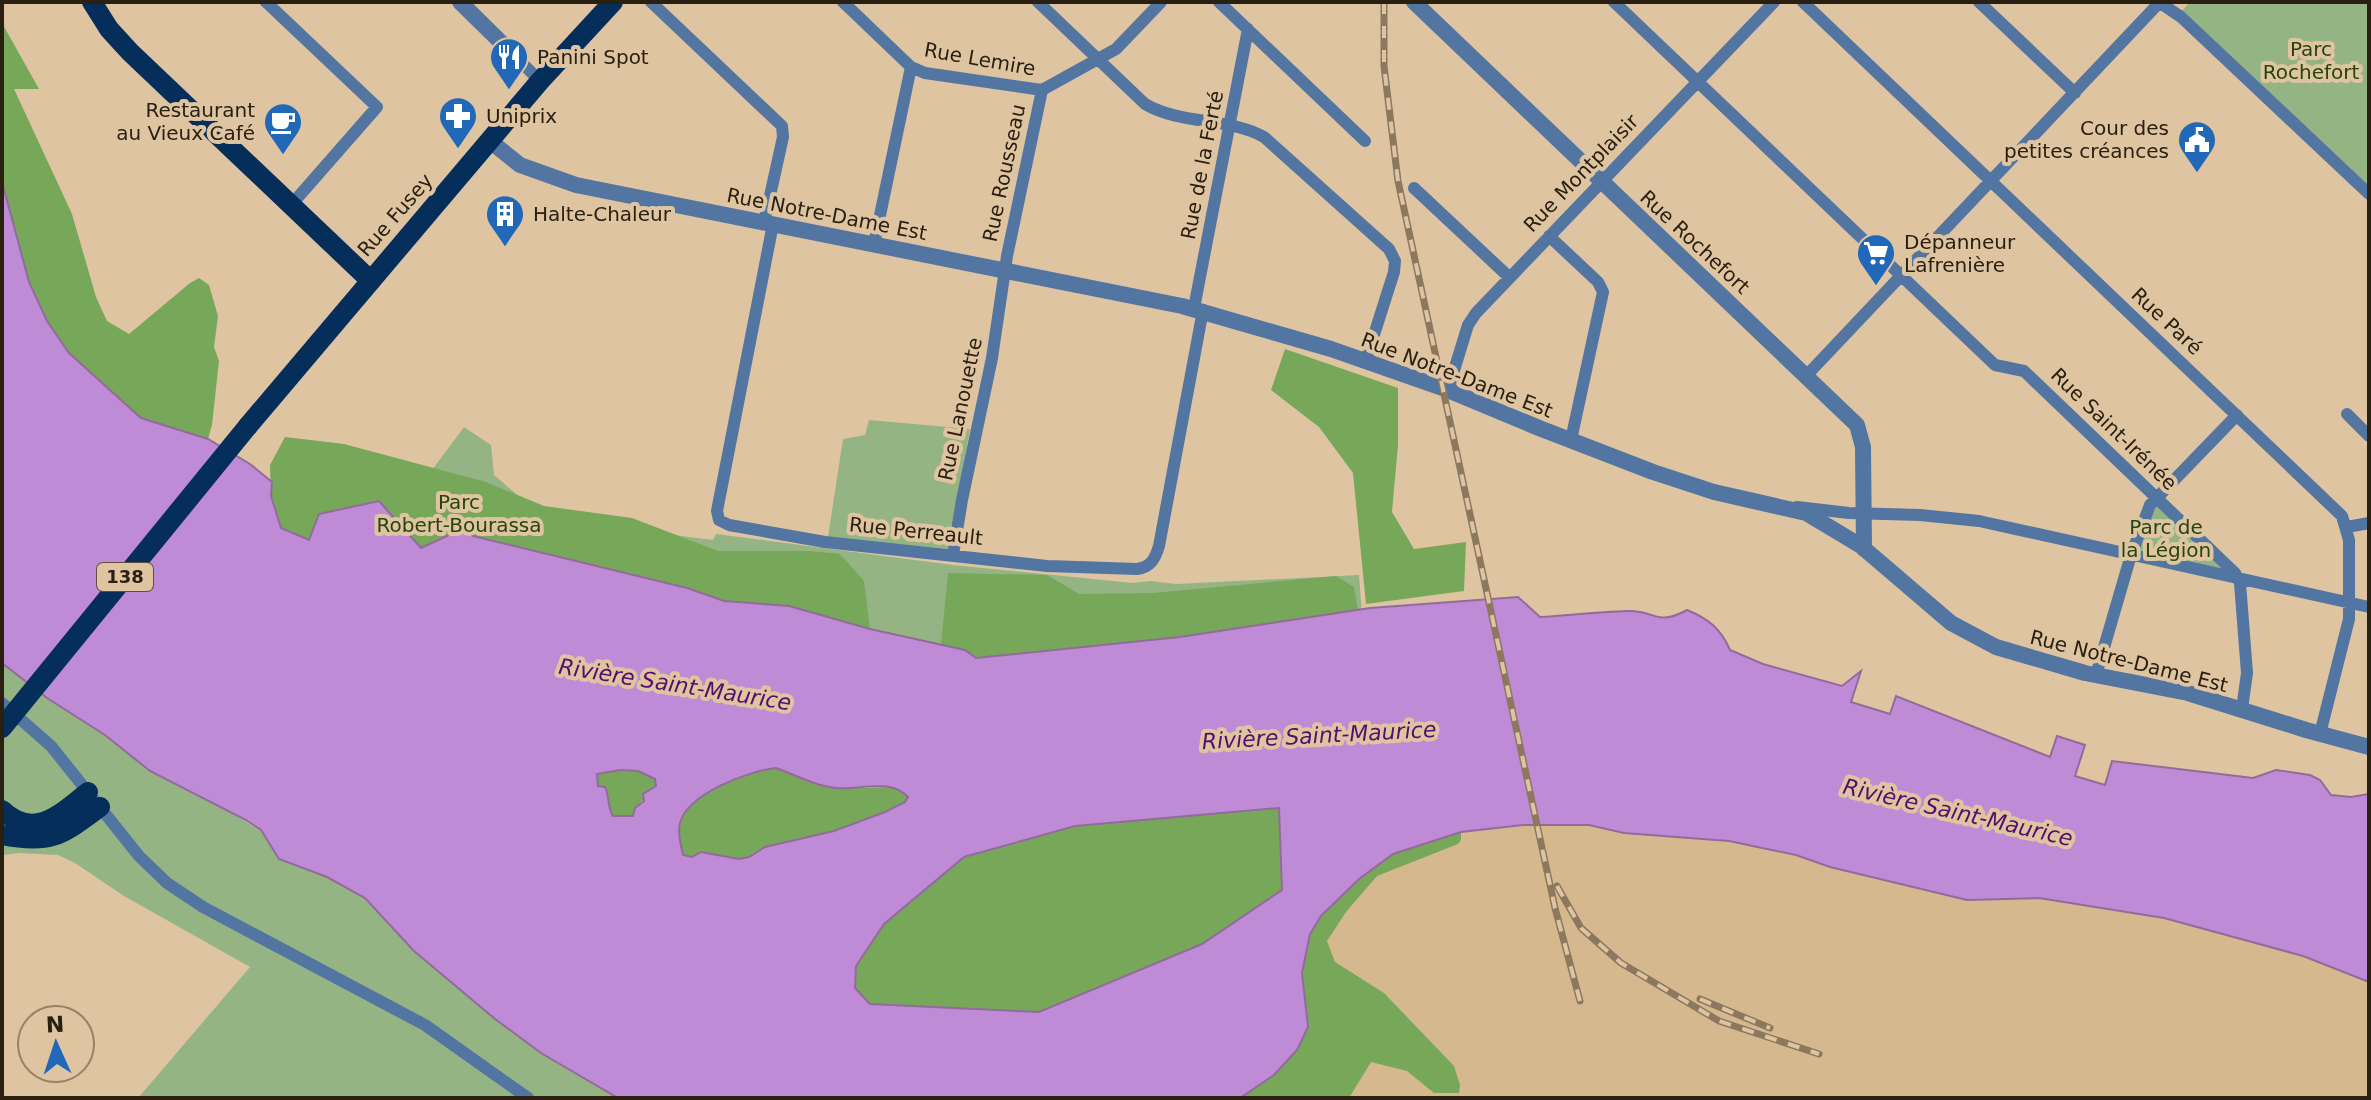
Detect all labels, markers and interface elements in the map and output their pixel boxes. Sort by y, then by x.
restaurant icon: Panini Spot [488,36,530,91]
street label: Rue Lemire [922,37,1038,81]
park label: Parc Rochefort [2263,37,2359,84]
place label: Panini Spot [537,45,649,69]
street label: Rue de la Ferté [1176,89,1228,241]
pharmacy icon: Uniprix [437,95,479,150]
place label: Restaurant au Vieux Café [116,98,255,145]
cafe icon: Restaurant au Vieux Café [262,101,304,156]
street label: Rue Rousseau [978,102,1030,244]
place label: Uniprix [486,104,557,128]
street label: Rue Montplaisir [1519,108,1644,237]
place label: Cour des petites créances [2004,116,2169,163]
public building icon: Cour des petites créances [2176,119,2218,174]
street label: Rue Fusey [352,169,438,261]
street label: Rue Notre-Dame Est [725,183,929,245]
street label: Rue Rochefort [1635,185,1755,299]
building icon: Halte-Chaleur [484,193,526,248]
place label: Halte-Chaleur [533,202,672,226]
place label: Dépanneur Lafrenière [1904,230,2016,277]
supermarket icon: Dépanneur Lafrenière [1855,232,1897,287]
street label: Rue Paré [2127,282,2207,360]
street label: Rue Notre-Dame Est [1358,327,1556,423]
street label: Rue Lanouette [933,335,987,483]
street label: Rue Saint-Irénée [2046,363,2182,495]
park label: Parc Robert-Bourassa [376,490,542,537]
street label: Rue Perreault [848,512,984,550]
park label: Parc de la Légion [2121,515,2211,562]
road number: 138 [97,563,153,591]
street label: Rue Notre-Dame Est [2027,625,2231,697]
water label: Rivière Saint-Maurice [557,654,793,715]
water label: Rivière Saint-Maurice [1201,717,1437,754]
water label: Rivière Saint-Maurice [1841,774,2075,851]
north arrow [16,1004,96,1084]
text: N [45,1012,65,1037]

